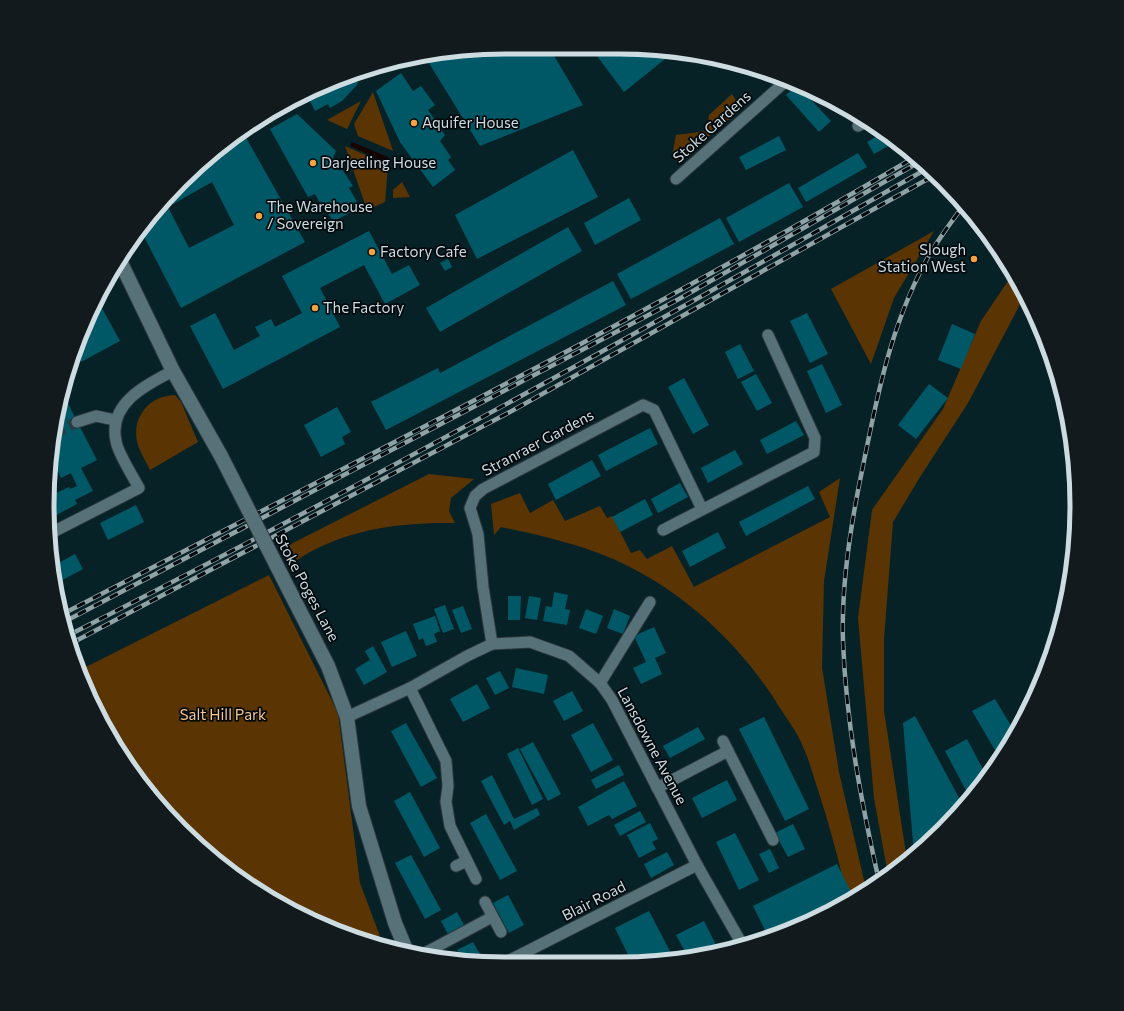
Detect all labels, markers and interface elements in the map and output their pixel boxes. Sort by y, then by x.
street label: Stoke Gardens [669,86,754,166]
place label: Aquifer House [422,113,519,131]
marker: Aquifer House [409,118,419,128]
place label: Darjeeling House [321,153,436,171]
marker: Darjeeling House [308,158,318,168]
place label: The Warehouse / Sovereign [267,197,373,232]
marker: The Warehouse / Sovereign [254,211,264,221]
place label: Slough Station West [878,240,966,275]
place label: Factory Cafe [380,242,467,260]
marker: Factory Cafe [367,247,377,257]
marker: Slough Station West [969,254,979,264]
place label: The Factory [323,298,405,316]
marker: The Factory [310,303,320,313]
street label: Stranraer Gardens [479,405,597,479]
street label: Stoke Poges Lane [272,531,344,644]
street label: Lansdowne Avenue [614,684,692,807]
park label: Salt Hill Park [180,705,266,723]
street label: Blair Road [559,876,628,924]

